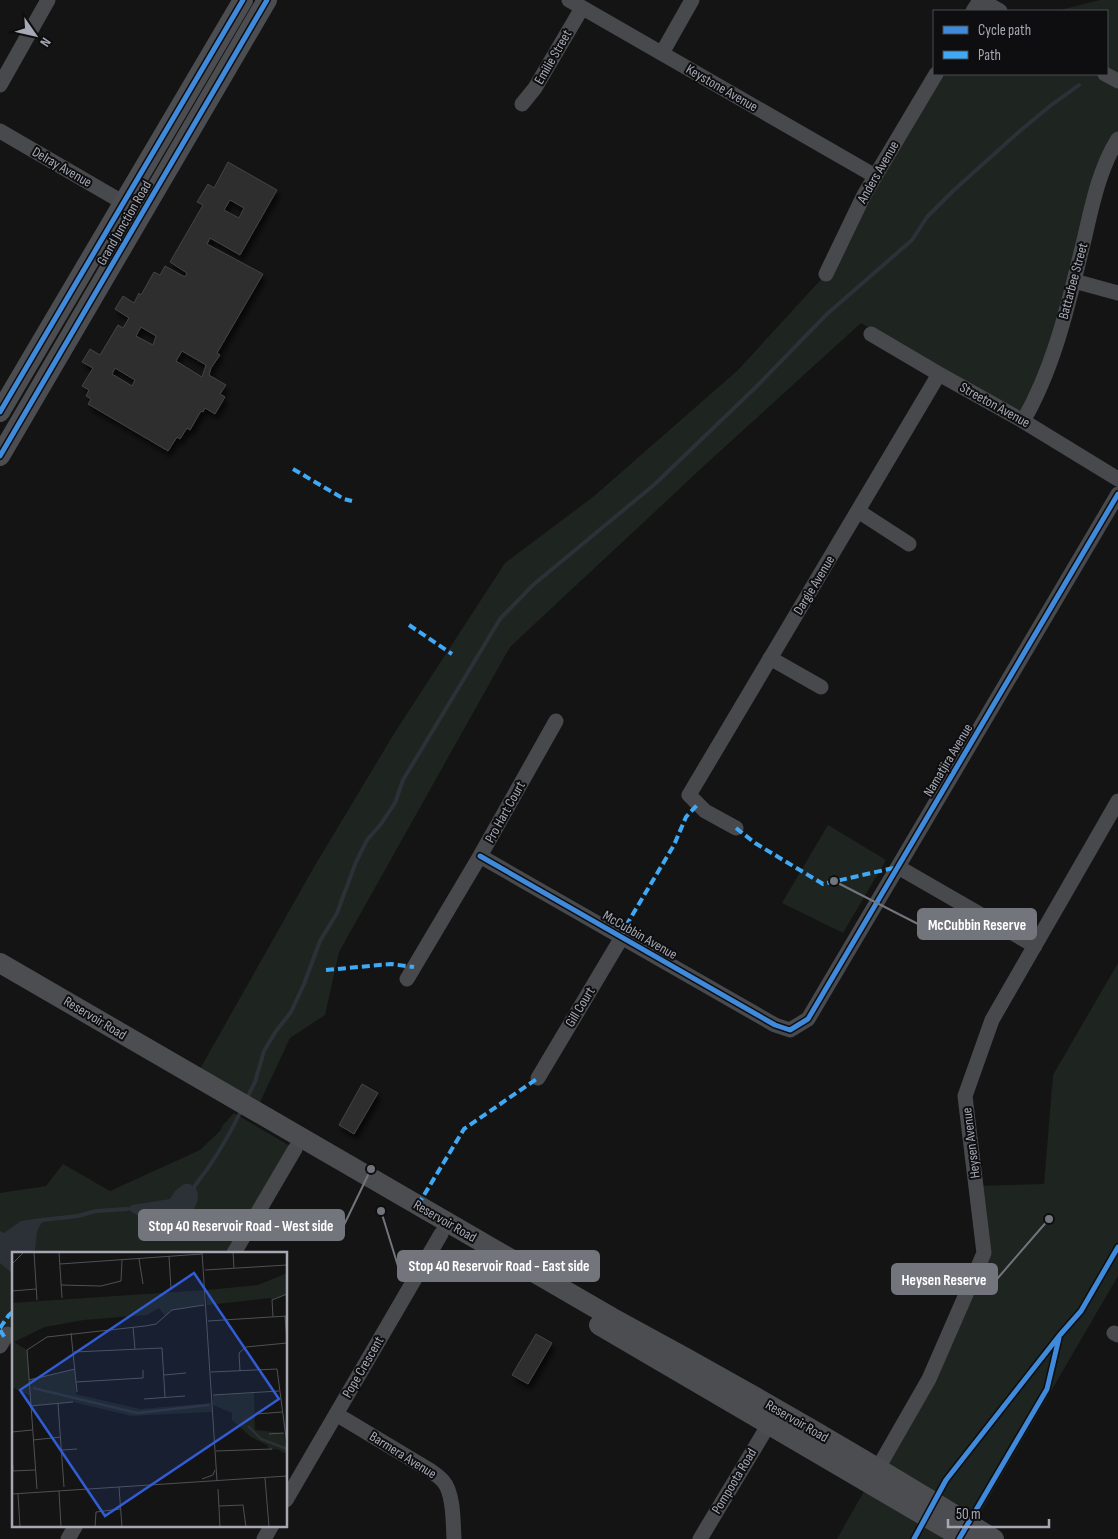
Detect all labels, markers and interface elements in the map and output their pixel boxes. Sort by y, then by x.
north arrow [10,10,60,60]
legend [933,10,1108,75]
text: Cycle path [978,21,1031,40]
street label: Emilie Street [531,27,575,87]
text: N [36,34,55,50]
text: Path [978,46,1001,65]
street label: Keystone Avenue [683,61,761,115]
street label: Anders Avenue [853,138,903,207]
street label: Delray Avenue [29,143,95,191]
street label: Grand Junction Road [93,178,155,268]
street label: Battarbee Street [1055,241,1091,321]
street label: Streeton Avenue [957,379,1033,431]
street label: Dargie Avenue [790,552,838,618]
street label: Namatjira Avenue [920,721,976,799]
street label: Pro Hart Court [481,778,529,846]
street label: McCubbin Avenue [600,907,680,963]
callout: McCubbin Reserve [918,909,1036,939]
text: McCubbin Reserve [928,916,1026,935]
street label: Gill Court [561,984,599,1030]
street label: Reservoir Road [61,993,130,1043]
street label: Heysen Avenue [958,1107,984,1179]
street label: Reservoir Road [410,1196,480,1246]
callout: Stop 40 Reservoir Road - West side [139,1210,344,1240]
text: Stop 40 Reservoir Road - West side [149,1217,333,1236]
callout: Stop 40 Reservoir Road - East side [398,1251,599,1281]
inset map [12,1252,288,1526]
text: Stop 40 Reservoir Road - East side [409,1257,589,1276]
callout: Heysen Reserve [892,1264,997,1294]
text: Heysen Reserve [902,1271,986,1290]
street label: Pope Crescent [339,1333,387,1401]
street label: Reservoir Road [762,1396,832,1446]
street label: Barmera Avenue [366,1428,440,1482]
street label: Pompoota Road [708,1445,760,1517]
scale bar [948,1496,1049,1528]
text: 50 m [956,1505,981,1524]

